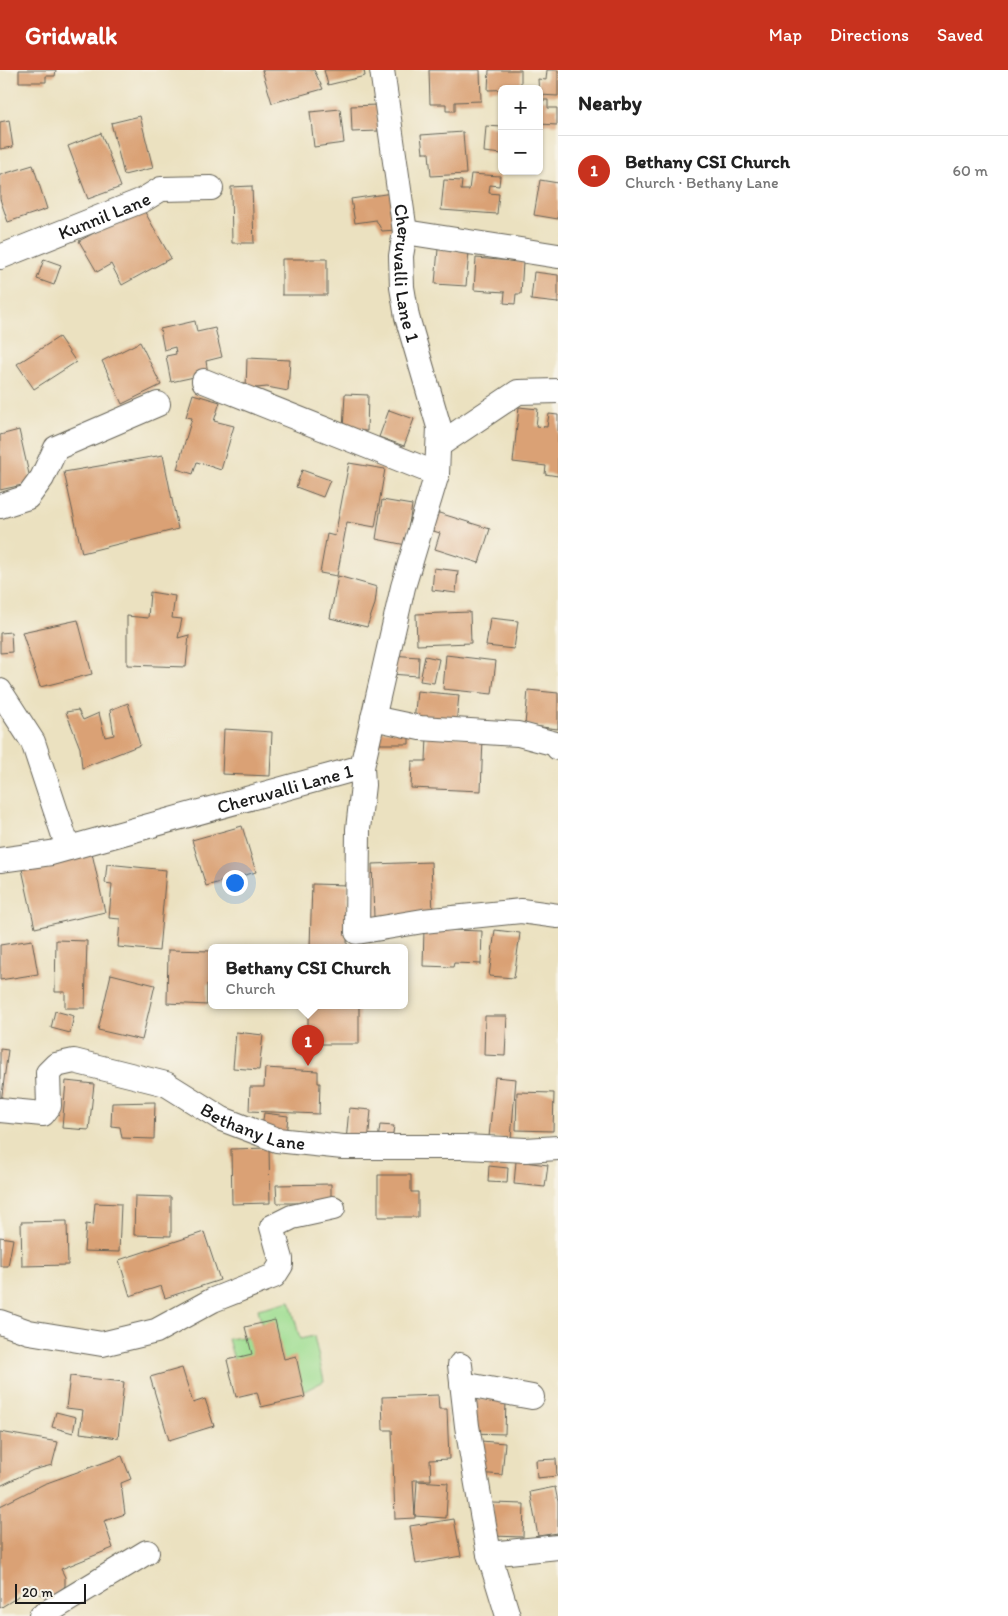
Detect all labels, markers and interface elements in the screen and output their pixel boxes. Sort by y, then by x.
text: Gridwalk [25,21,117,50]
text: Map [769,24,802,46]
text: Directions [830,24,909,46]
text: Saved [937,24,983,46]
map controls [498,85,543,175]
button: + [498,85,543,130]
text: Nearby [578,90,642,115]
button: − [498,130,543,175]
text: Bethany CSI Church [625,150,790,173]
text: 1 [590,161,598,180]
text: 60 m [953,161,988,180]
text: Church · Bethany Lane [625,173,779,192]
street label: Kunnil Lane [55,187,155,245]
street label: Cheruvalli Lane 1 [389,202,425,345]
street label: Cheruvalli Lane 1 [214,759,355,819]
your location [222,870,248,896]
popup [208,944,408,1009]
text: Bethany CSI Church [226,956,391,979]
text: Church [226,979,275,998]
pin: 1 [292,1025,324,1066]
street label: Bethany Lane [196,1098,306,1155]
scale bar [15,1581,86,1604]
text: 20 m [22,1584,53,1601]

